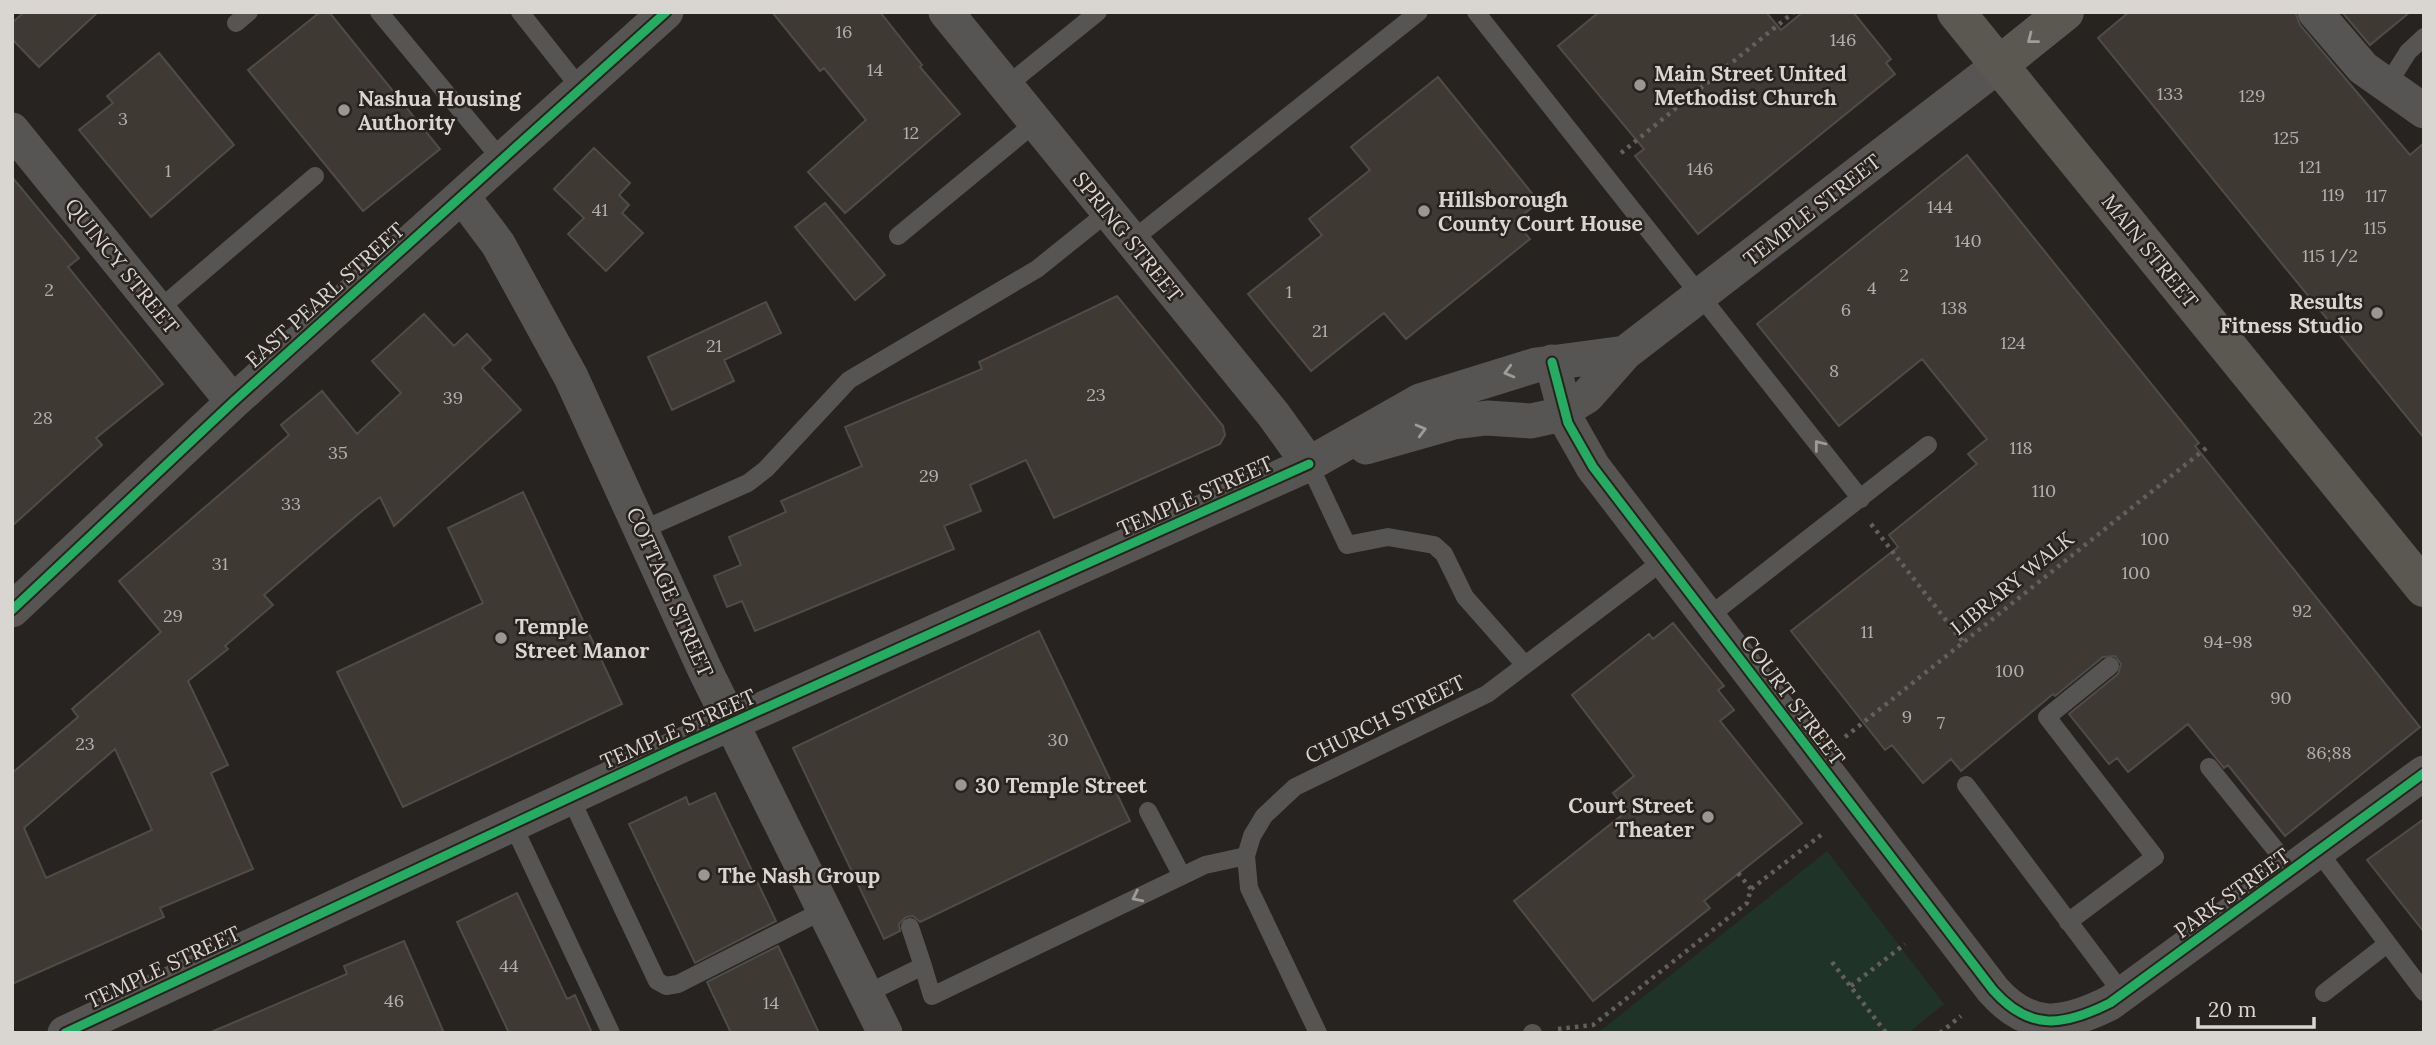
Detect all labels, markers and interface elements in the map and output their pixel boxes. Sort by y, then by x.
house number: 16 [836,20,852,43]
house number: 146 [1830,28,1856,51]
one-way arrow [2028,30,2040,43]
house number: 14 [867,58,883,81]
place label: Main Street United Methodist Church [1654,60,1847,111]
marker: Main Street United Methodist Church [1632,77,1648,93]
house number: 133 [2157,82,2183,105]
house number: 129 [2239,84,2265,107]
place label: Nashua Housing Authority [358,85,522,136]
marker: Nashua Housing Authority [336,102,352,118]
house number: 3 [118,107,128,130]
house number: 12 [903,121,919,144]
house number: 125 [2273,126,2299,149]
street label: TEMPLE STREET [1738,148,1886,272]
house number: 121 [2299,155,2321,178]
house number: 146 [1687,157,1713,180]
house number: 1 [165,159,171,182]
street label: SPRING STREET [1067,166,1189,308]
house number: 119 [2321,183,2345,206]
house number: 117 [2365,184,2387,207]
place label: Hillsborough County Court House [1438,186,1643,237]
street label: MAIN STREET [2096,188,2204,314]
street label: QUINCY STREET [59,193,185,339]
house number: 144 [1927,195,1953,218]
house number: 41 [592,198,608,221]
marker: Hillsborough County Court House [1416,203,1432,219]
street label: EAST PEARL STREET [240,216,410,374]
house number: 115 [2364,216,2386,239]
house number: 140 [1954,229,1982,252]
house number: 115 1/2 [2302,244,2358,267]
house number: 2 [1899,263,1909,286]
house number: 4 [1867,276,1877,299]
house number: 2 [44,278,54,301]
house number: 1 [1286,280,1292,303]
place label: Results Fitness Studio [2220,288,2363,339]
house number: 138 [1941,296,1967,319]
house number: 6 [1841,298,1851,321]
marker: Results Fitness Studio [2369,305,2385,321]
house number: 21 [1312,319,1328,342]
house number: 124 [2000,331,2026,354]
house number: 21 [706,334,722,357]
house number: 8 [1829,359,1839,382]
one-way arrow [1503,363,1515,378]
house number: 23 [1086,383,1106,406]
house number: 39 [443,386,463,409]
house number: 28 [33,406,53,429]
one-way arrow [1415,424,1427,438]
house number: 118 [2009,436,2033,459]
one-way arrow [1815,440,1828,452]
house number: 35 [328,441,348,464]
street label: TEMPLE STREET [1113,450,1277,542]
house number: 29 [919,464,939,487]
house number: 110 [2032,479,2056,502]
house number: 33 [281,492,301,515]
street label: COTTAGE STREET [620,503,720,681]
street label: LIBRARY WALK [1945,525,2080,641]
house number: 100 [2141,527,2169,550]
house number: 31 [212,552,228,575]
house number: 100 [2122,561,2150,584]
house number: 92 [2292,599,2312,622]
house number: 29 [163,604,183,627]
place label: Temple Street Manor [515,613,649,664]
house number: 11 [1860,620,1874,643]
street label: COURT STREET [1735,629,1851,771]
marker: Temple Street Manor [493,630,509,646]
house number: 94-98 [2203,630,2253,653]
house number: 100 [1996,659,2024,682]
street label: CHURCH STREET [1301,669,1469,769]
street label: TEMPLE STREET [596,683,760,775]
house number: 90 [2270,686,2292,709]
house number: 9 [1902,705,1912,728]
house number: 7 [1937,711,1945,734]
house number: 30 [1047,728,1069,751]
house number: 23 [75,732,95,755]
house number: 86;88 [2306,741,2352,764]
place label: 30 Temple Street [975,772,1147,799]
marker: 30 Temple Street [953,777,969,793]
place label: Court Street Theater [1568,792,1694,843]
marker: Court Street Theater [1700,809,1716,825]
street label: PARK STREET [2169,842,2295,944]
place label: The Nash Group [718,862,880,889]
marker: The Nash Group [696,867,712,883]
one-way arrow [1132,889,1144,903]
street label: TEMPLE STREET [82,919,244,1015]
house number: 44 [499,954,519,977]
scale bar [2198,986,2314,1030]
house number: 46 [384,989,404,1012]
house number: 14 [763,991,779,1014]
text: 20 m [2208,996,2257,1023]

